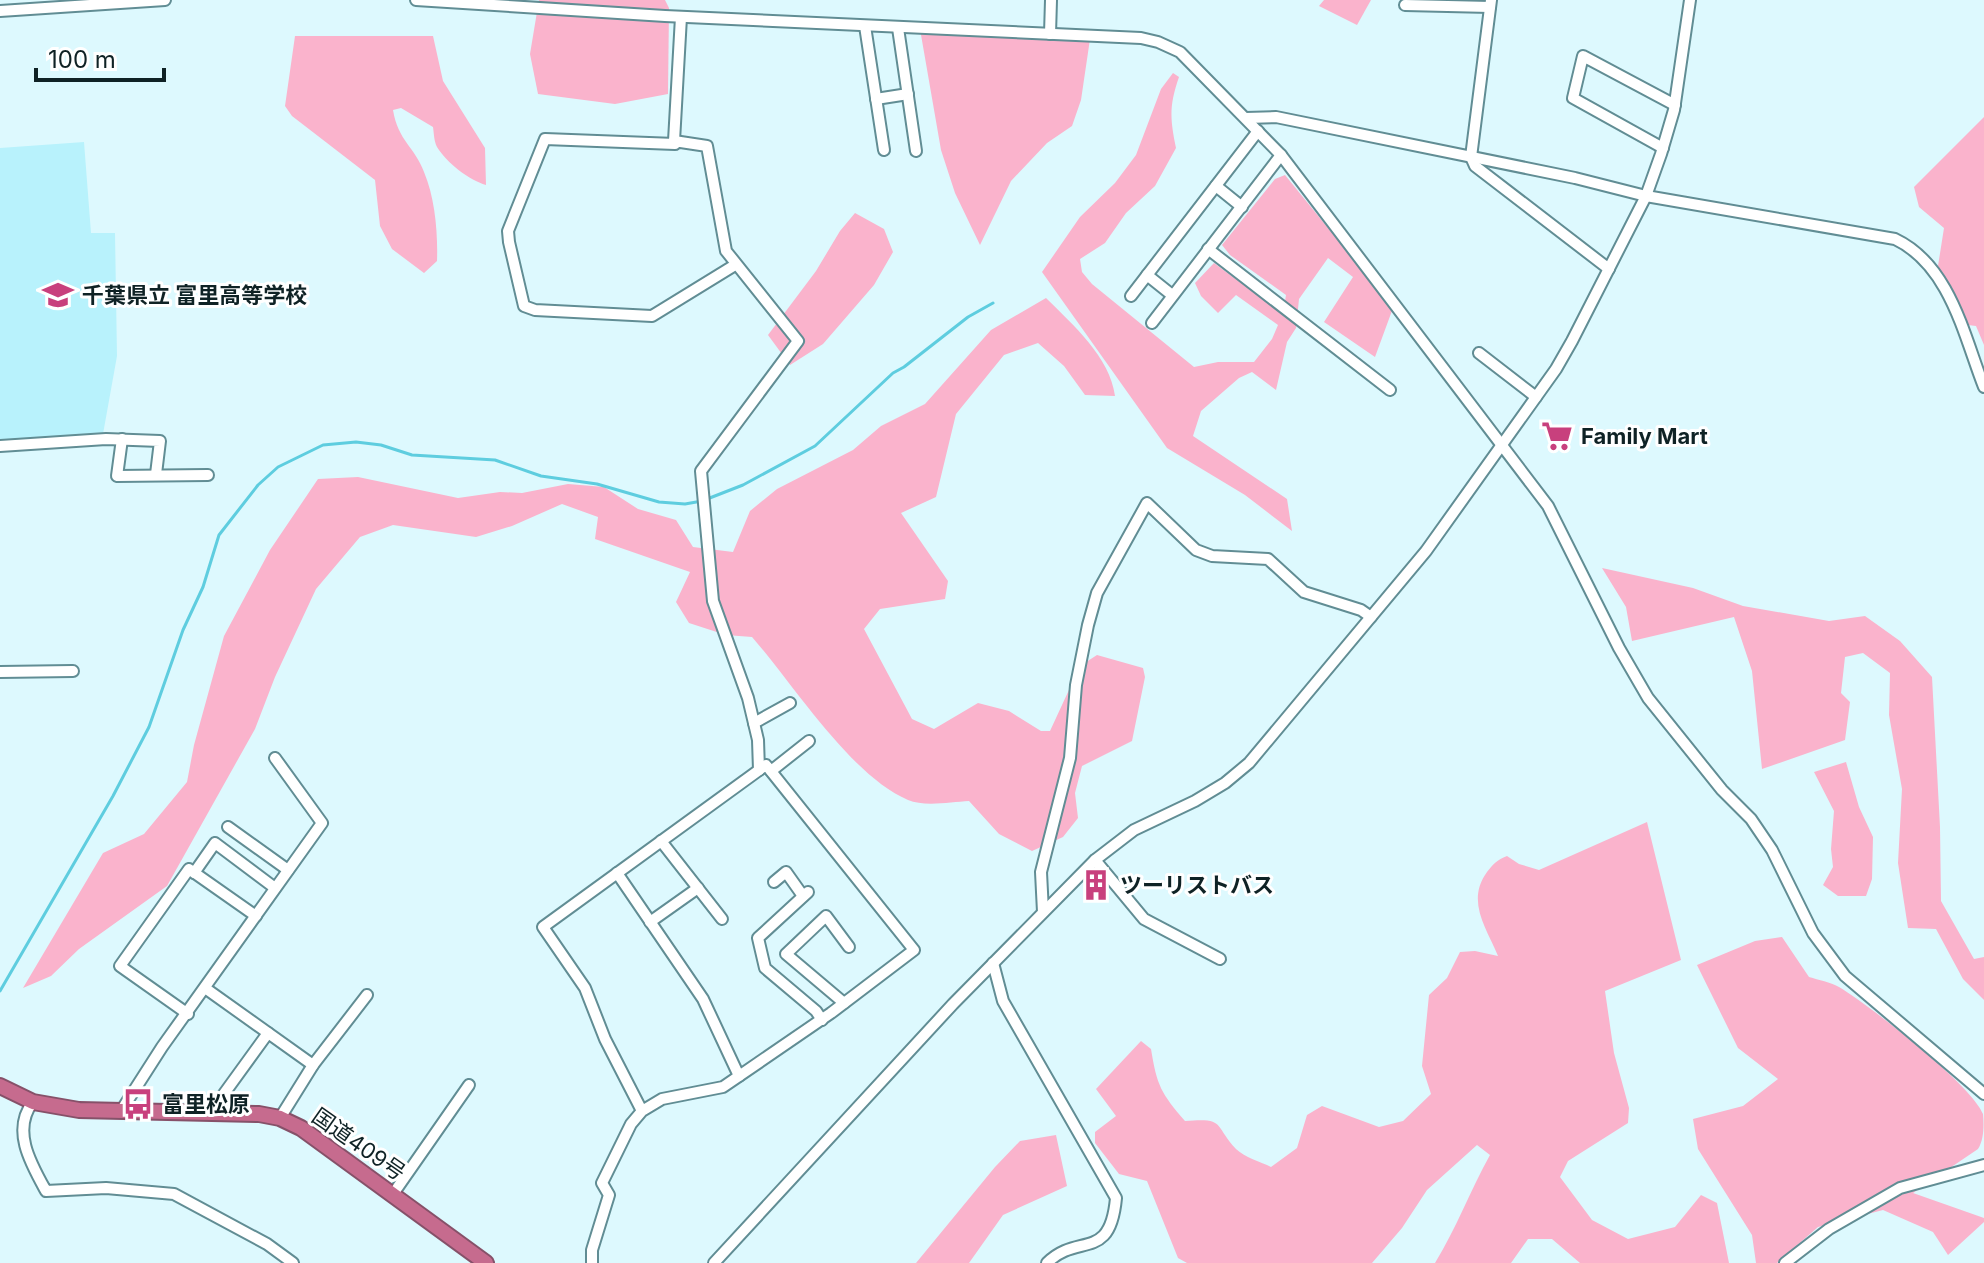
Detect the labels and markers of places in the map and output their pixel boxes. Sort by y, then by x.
school or university icon: 千葉県立 富里高等学校 [41,278,75,312]
place label: 千葉県立 富里高等学校 [82,282,307,308]
supermarket icon: Family Mart [1540,419,1574,453]
place label: Family Mart [1581,423,1708,449]
building icon: ツーリストバス [1079,868,1113,902]
place label: ツーリストバス [1120,872,1274,898]
bus stop icon: 富里松原 [121,1087,155,1121]
place label: 富里松原 [162,1091,250,1117]

